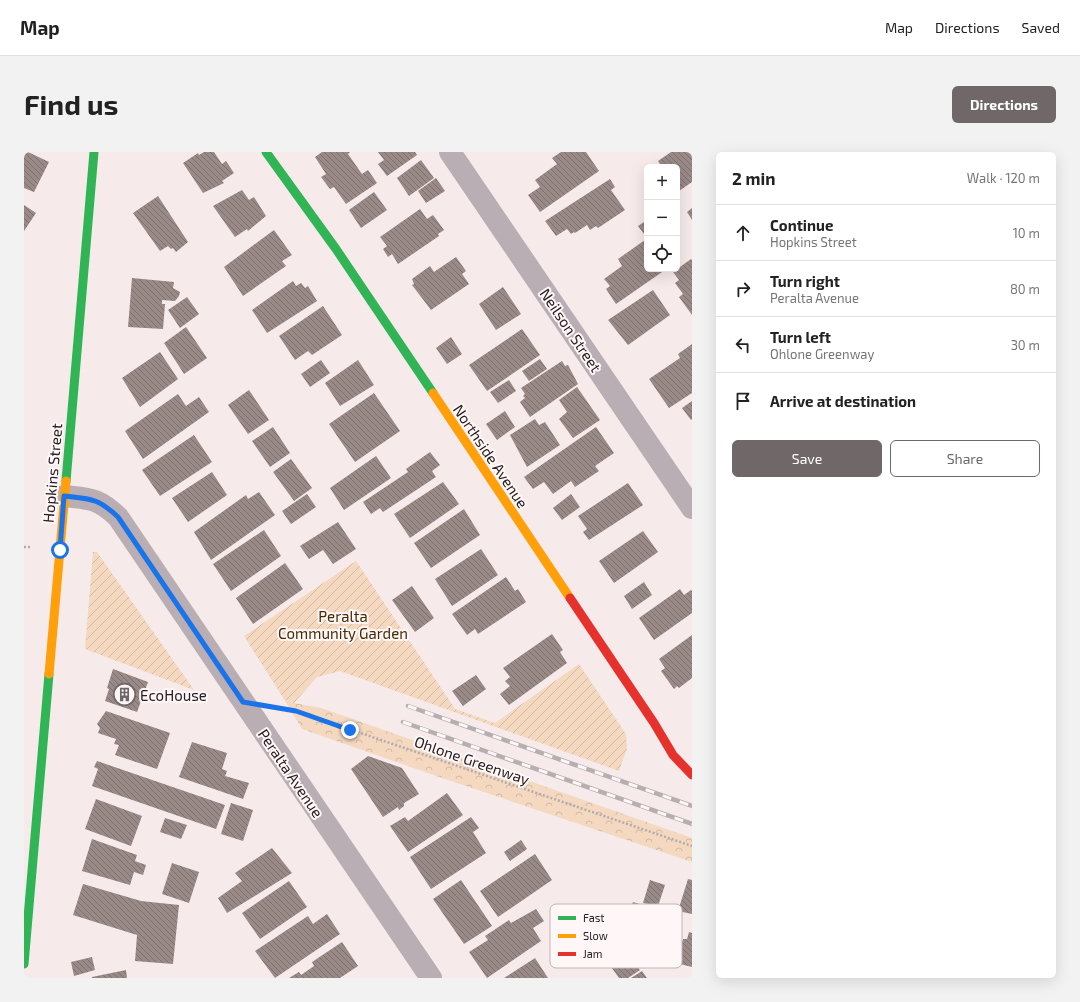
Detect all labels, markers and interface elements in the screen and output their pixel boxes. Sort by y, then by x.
text: Map [20,16,60,39]
text: Map [885,19,913,36]
text: Directions [935,19,1000,36]
text: Saved [1022,19,1060,36]
button: Directions [952,86,1056,123]
text: Find us [24,87,118,121]
map controls [644,164,680,272]
button: + [644,164,680,200]
text: 2 min [732,168,775,188]
text: Walk · 120 m [967,170,1040,186]
button: − [644,200,680,236]
text: Continue [770,216,833,234]
icon: ahead [732,222,754,244]
text: 10 m [1013,225,1040,241]
text: Hopkins Street [770,234,857,250]
button: locate [644,236,680,272]
text: Turn right [770,272,840,290]
icon: right [732,278,754,300]
text: 80 m [1010,281,1040,297]
street label: Neilson Street [537,285,606,375]
text: Peralta Avenue [770,290,859,306]
text: Turn left [770,328,831,346]
icon: left [732,334,754,356]
text: 30 m [1011,337,1040,353]
text: Ohlone Greenway [770,346,874,362]
icon: arrive [732,390,754,412]
text: Arrive at destination [770,392,916,410]
street label: Northside Avenue [450,401,532,511]
street label: Hopkins Street [39,422,65,524]
button: Save [732,440,882,477]
button: Share [890,440,1040,477]
route start [51,541,69,559]
park label: Peralta Community Garden [278,607,408,642]
building icon: EcoHouse [112,682,138,708]
place label: EcoHouse [140,686,207,704]
route end [341,721,359,739]
street label: Peralta Avenue [255,725,327,821]
street label: Ohlone Greenway [412,732,532,788]
legend [550,904,682,968]
text: Fast [583,911,605,924]
text: Slow [583,929,608,942]
text: Jam [583,947,602,960]

